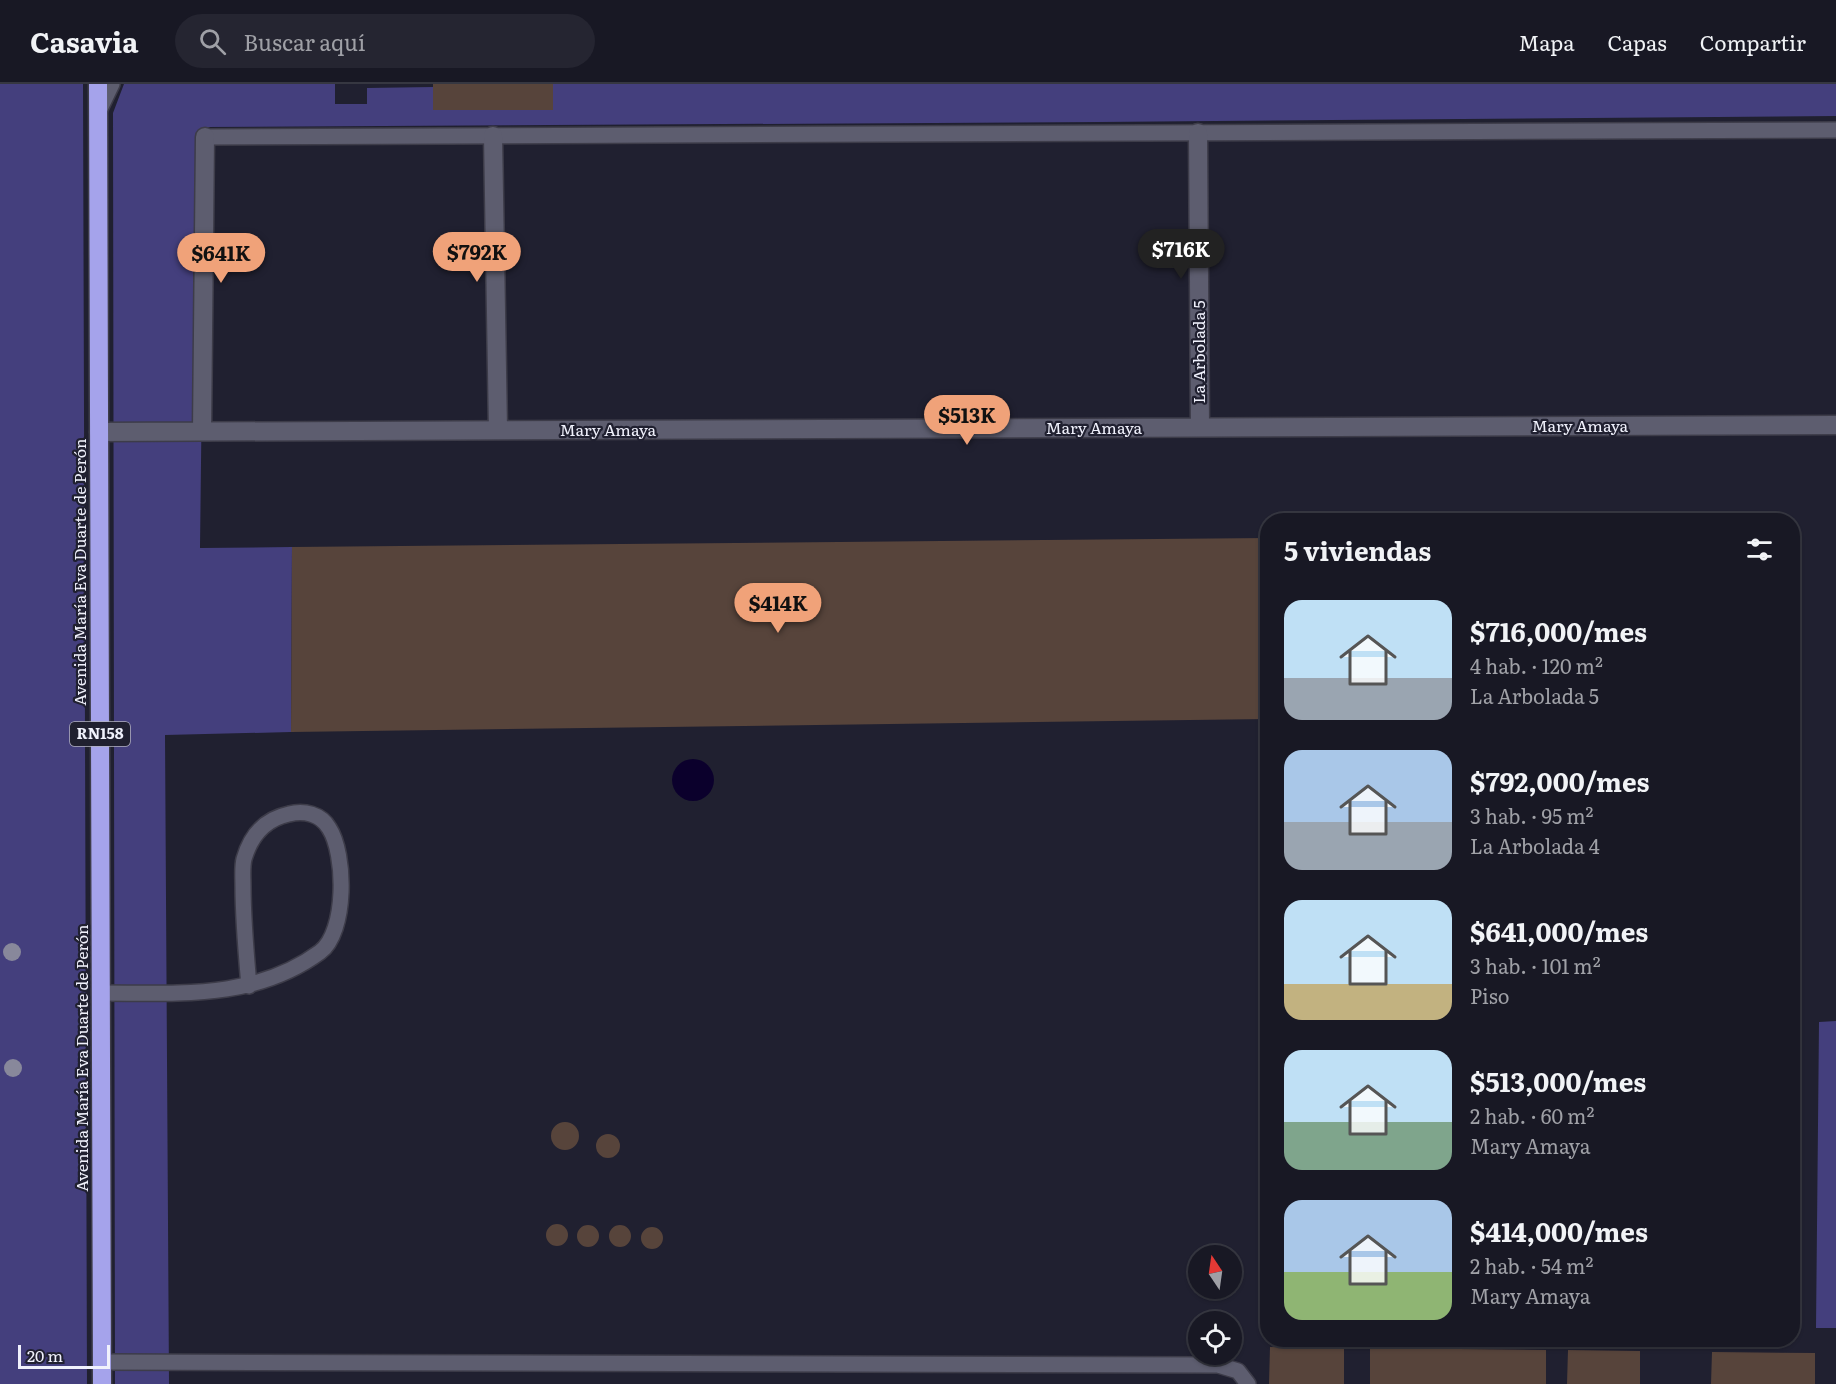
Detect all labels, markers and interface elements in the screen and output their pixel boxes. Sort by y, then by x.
search box [175,14,595,68]
text: Casavia [30,20,139,62]
icon: search [196,25,229,58]
text: Buscar aquí [244,25,365,58]
text: Mapa [1518,26,1575,57]
text: Capas [1608,26,1667,57]
text: Compartir [1700,26,1806,57]
pin: $716K [1139,229,1223,280]
pin: $792K [435,232,519,283]
pin: $641K [179,233,263,284]
text: $716K [1152,233,1210,263]
text: $792K [447,236,507,266]
text: $641K [191,237,251,267]
street label: La Arbolada 5 [1186,300,1210,404]
pin: $513K [925,395,1009,446]
text: $513K [938,399,996,429]
street label: Mary Amaya [1532,413,1629,437]
street label: Mary Amaya [1046,415,1143,439]
street label: Mary Amaya [560,417,657,441]
street label: Avenida María Eva Duarte de Perón [67,438,91,706]
text: 5 viviendas [1284,530,1431,569]
icon: filters [1743,533,1776,566]
pin: $414K [736,583,820,634]
text: $414K [748,587,808,617]
text: $716,000/mes [1470,611,1647,650]
icon: home [1332,624,1404,696]
text: 4 hab. · 120 m² [1470,650,1603,680]
text: La Arbolada 5 [1470,680,1599,710]
road number: RN158 [70,722,130,746]
text: $792,000/mes [1470,761,1649,800]
icon: home [1332,774,1404,846]
text: 3 hab. · 95 m² [1470,800,1593,830]
text: La Arbolada 4 [1470,830,1600,860]
text: $641,000/mes [1470,911,1648,950]
street label: Avenida María Eva Duarte de Perón [69,924,93,1192]
icon: home [1332,924,1404,996]
text: 3 hab. · 101 m² [1470,950,1601,980]
text: Piso [1470,980,1509,1010]
text: $513,000/mes [1470,1061,1646,1100]
icon: home [1332,1074,1404,1146]
text: 2 hab. · 60 m² [1470,1100,1594,1130]
text: Mary Amaya [1470,1130,1591,1160]
text: $414,000/mes [1470,1211,1648,1250]
icon: home [1332,1224,1404,1296]
north arrow [1188,1245,1242,1299]
map controls [1188,1245,1242,1365]
text: 2 hab. · 54 m² [1470,1250,1593,1280]
text: Mary Amaya [1470,1280,1591,1310]
button: locate [1188,1311,1242,1365]
scale bar [18,1342,110,1370]
text: 20 m [27,1343,63,1367]

